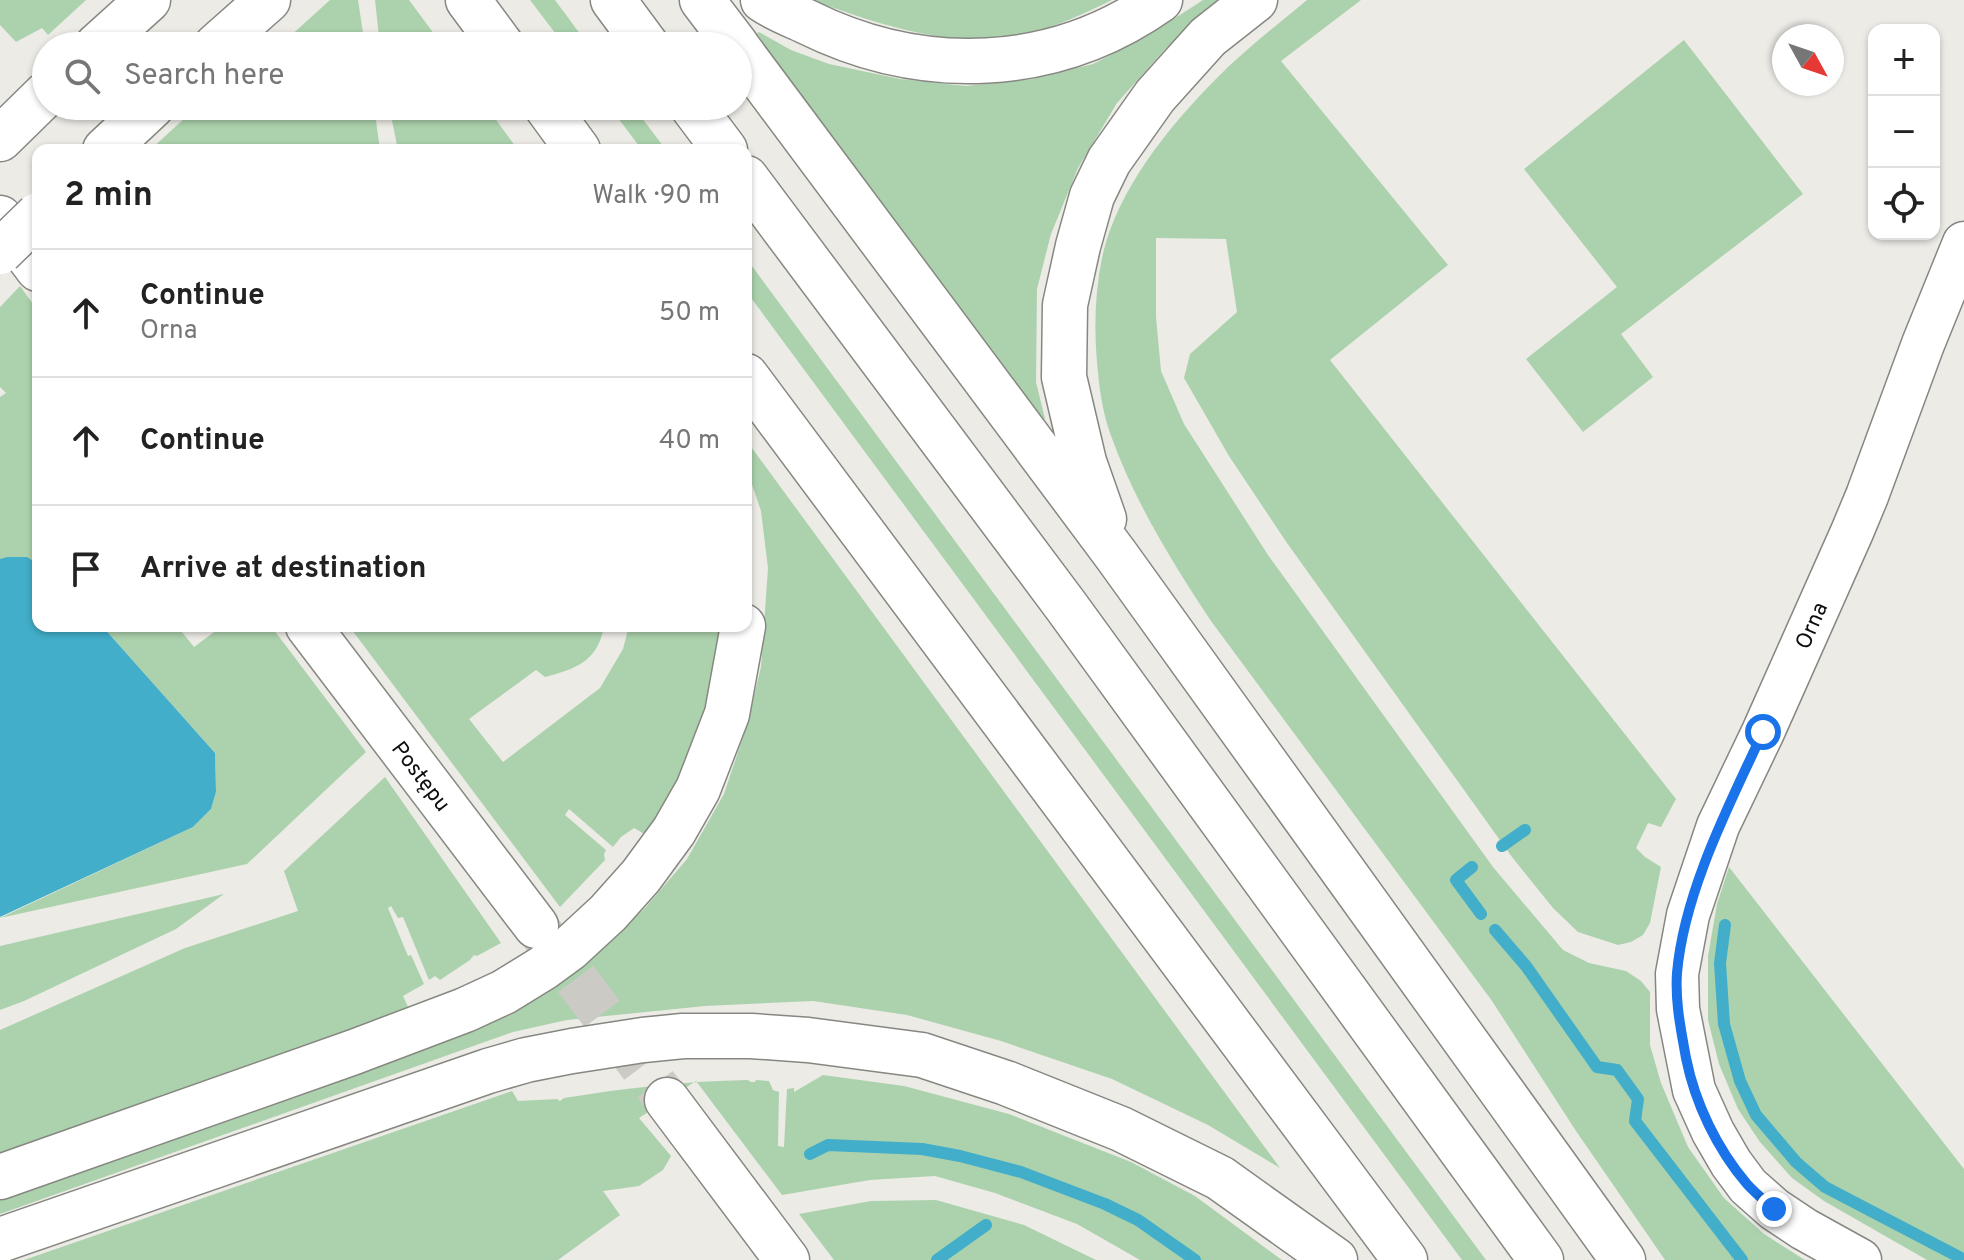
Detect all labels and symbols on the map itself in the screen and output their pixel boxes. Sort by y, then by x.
north arrow [1772,24,1844,96]
street label: Orna [1791,598,1835,654]
route start [1745,714,1781,750]
street label: Postępu [384,737,455,818]
route end [1756,1191,1792,1227]

